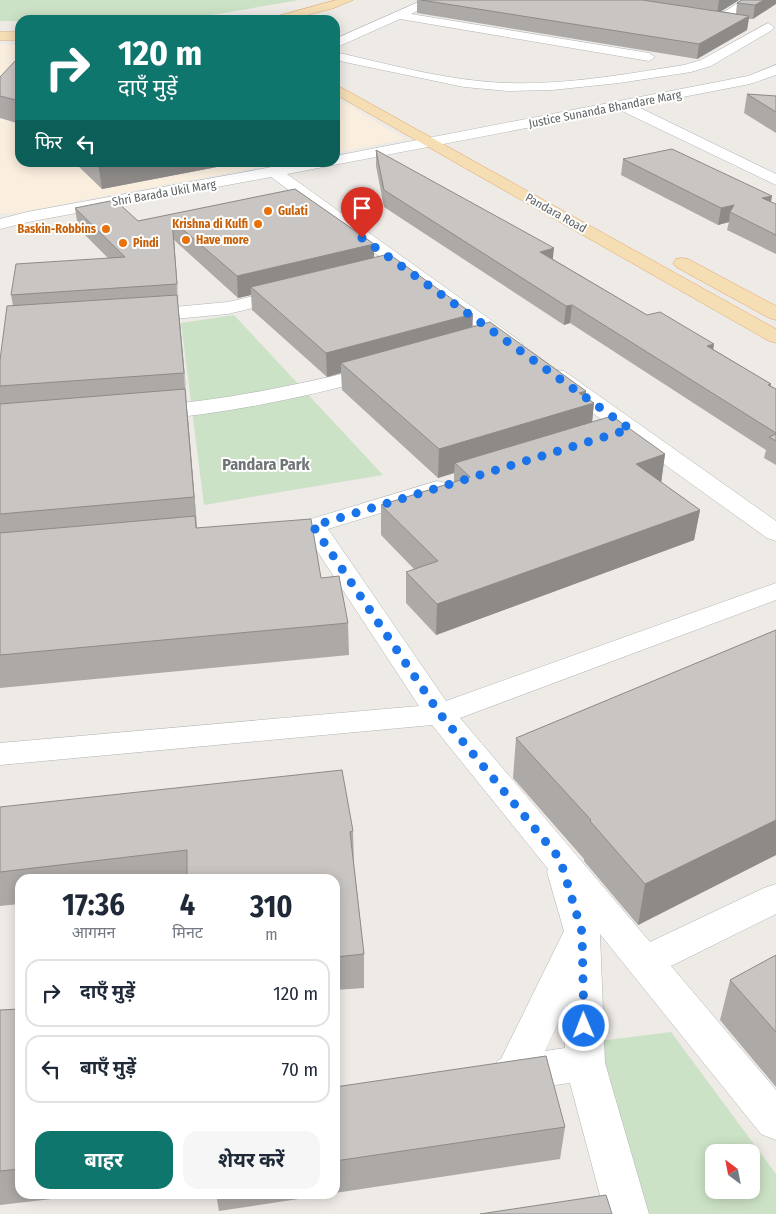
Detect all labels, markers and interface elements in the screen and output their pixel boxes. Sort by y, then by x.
text: 120 m [118,32,202,74]
icon: right [35,35,100,100]
text: दाएँ मुड़ें [118,74,178,101]
street label: Justice Sunanda Bhandare Marg [527,87,683,131]
icon: left [72,130,100,158]
text: फिर [35,131,62,154]
street label: Shri Barada Ukil Marg [111,177,217,209]
pin [341,187,383,238]
street label: Pandara Road [523,191,589,235]
icon: arrive [348,194,376,222]
place label: Gulati [278,204,308,218]
marker: Gulati [262,205,274,217]
place label: Krishna di Kulfi [172,217,248,231]
marker: Krishna di Kulfi [252,218,264,230]
place label: Baskin-Robbins [17,222,97,236]
marker: Baskin-Robbins [100,223,112,235]
place label: Have more [196,233,249,247]
marker: Have more [180,234,192,246]
place label: Pindi [133,236,159,250]
marker: Pindi [117,237,129,249]
district label: Pandara Park [222,455,311,474]
text: 17:36 [62,887,125,923]
text: 4 [180,887,195,923]
text: 310 [250,889,293,925]
text: आगमन [72,923,115,942]
text: मिनट [172,923,203,942]
text: m [265,925,278,944]
icon: right [37,979,65,1007]
text: दाएँ मुड़ें [80,980,135,1003]
text: 120 m [273,982,318,1005]
position arrow [557,999,609,1051]
icon: left [37,1055,65,1083]
text: बाएँ मुड़ें [80,1056,136,1079]
text: 70 m [282,1058,318,1081]
button: बाहर [35,1131,173,1189]
button: शेयर करें [183,1131,320,1189]
north arrow [705,1144,760,1199]
map controls [705,1144,760,1199]

